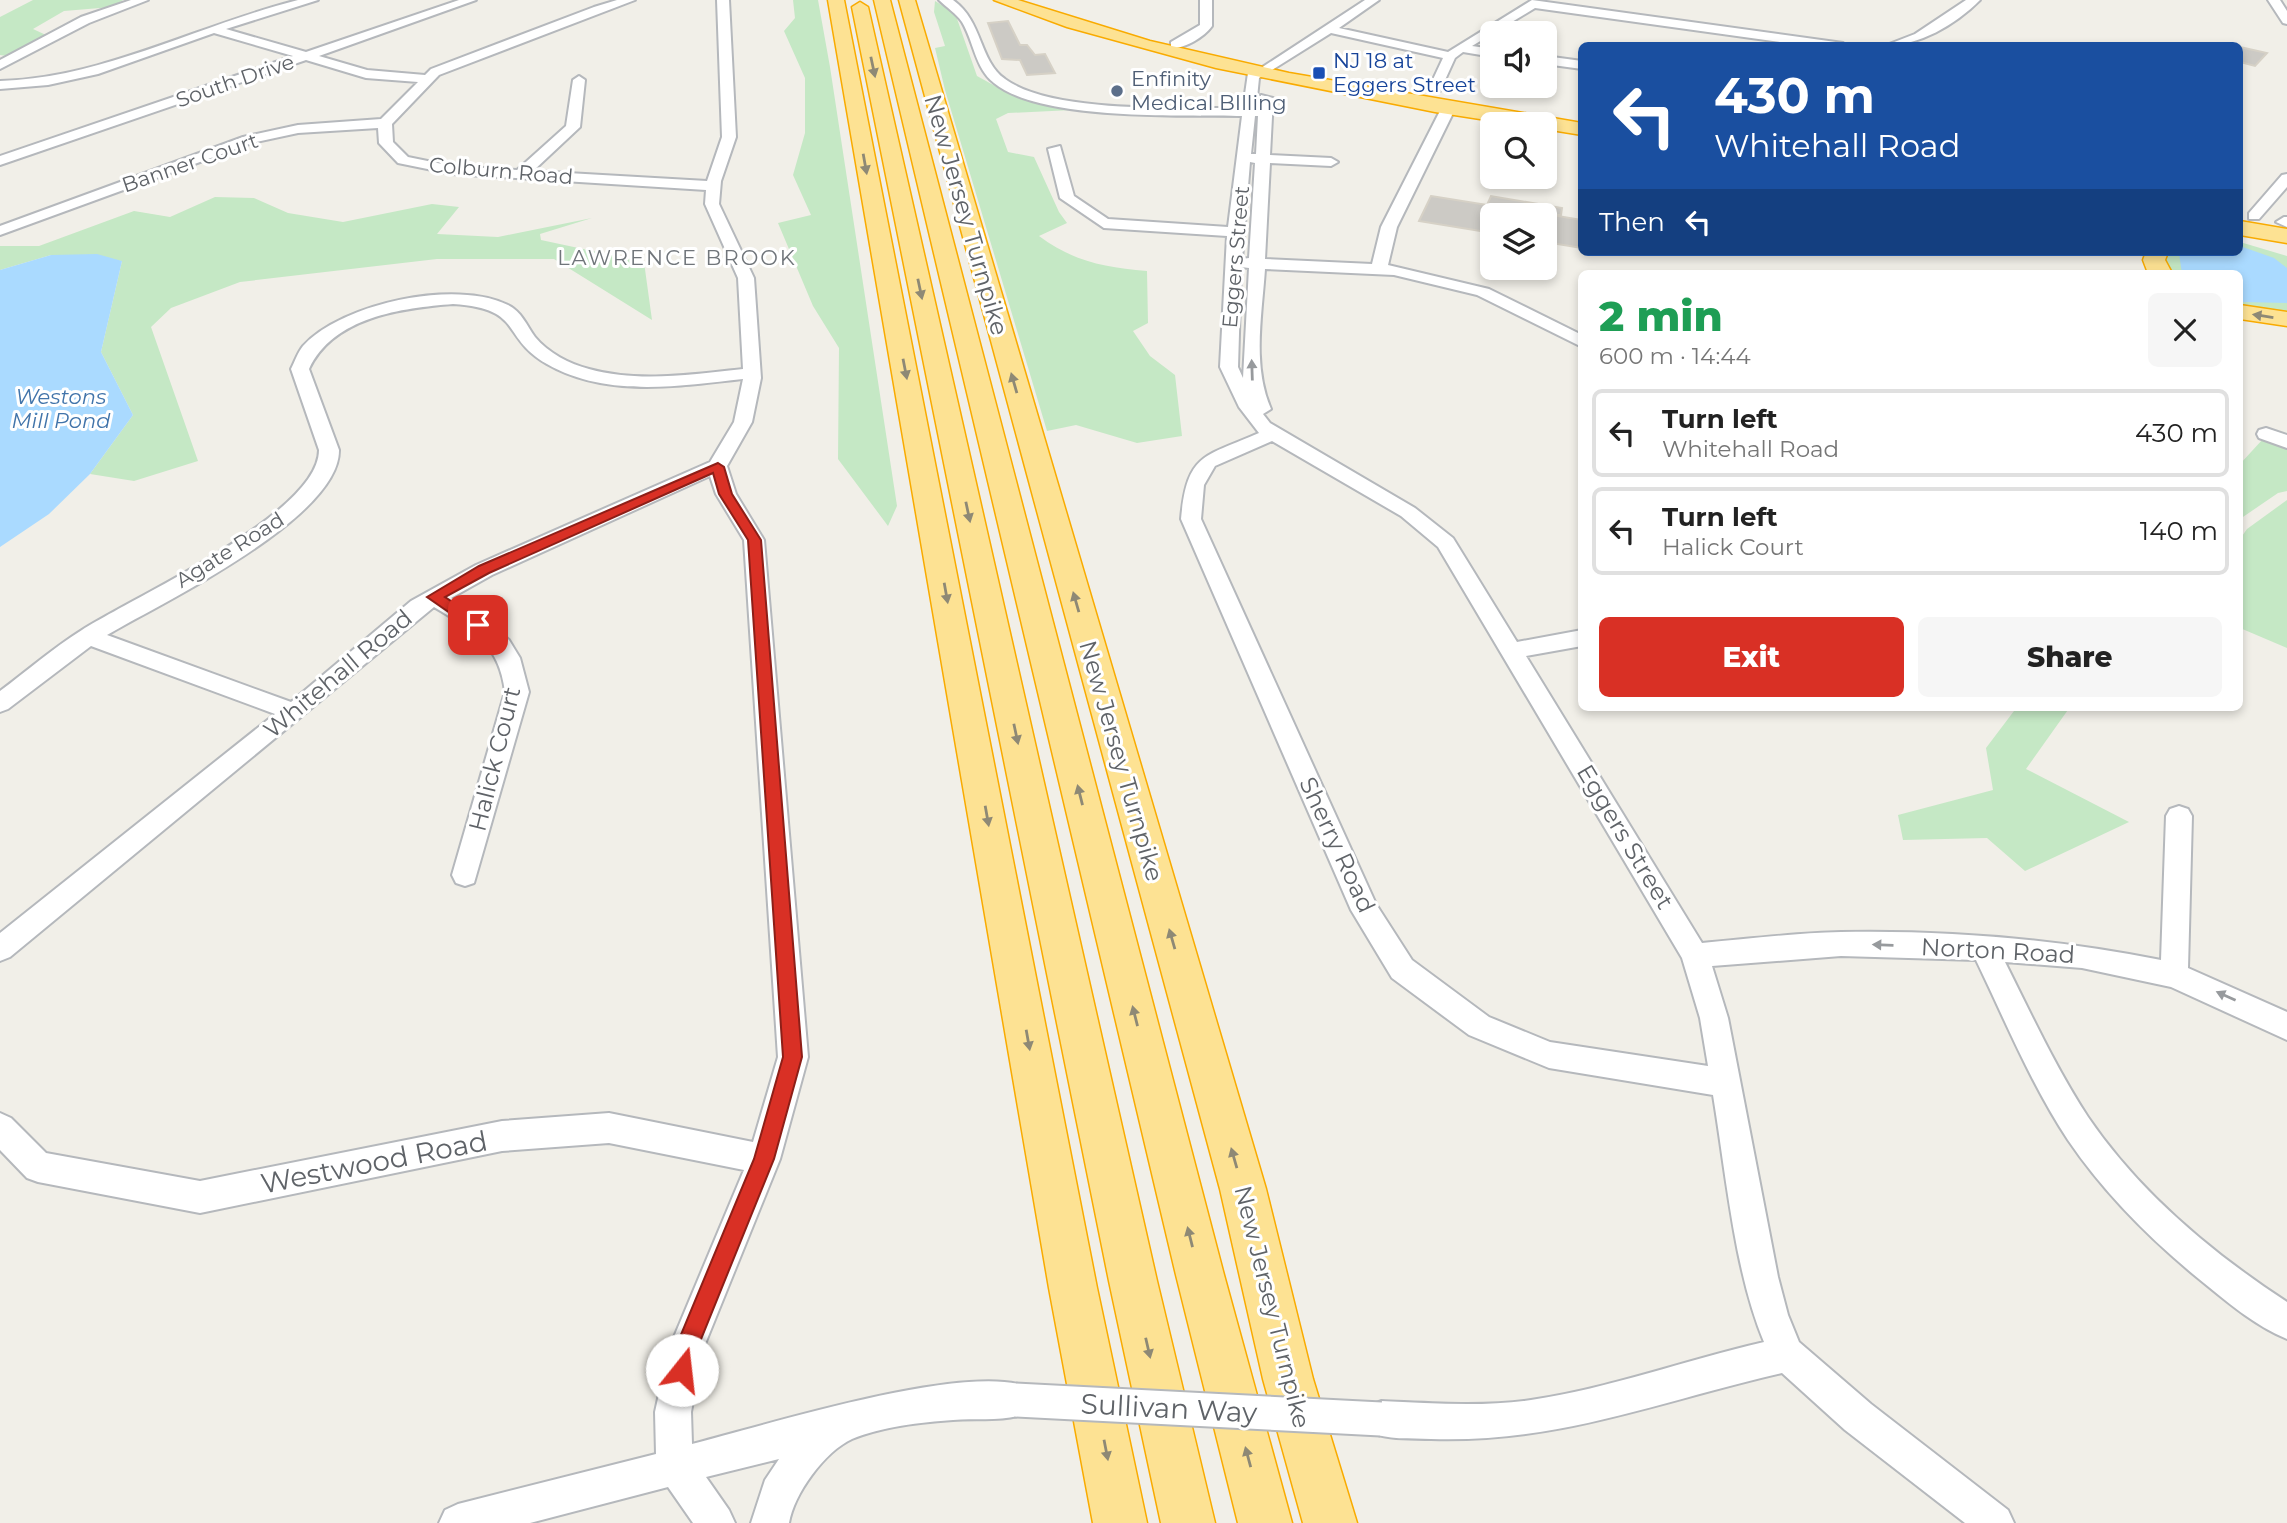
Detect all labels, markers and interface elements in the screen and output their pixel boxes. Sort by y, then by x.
map controls [1480,21,1557,280]
button: sound [1480,21,1557,98]
place label: NJ 18 at Eggers Street [1333,48,1476,97]
street label: South Drive [172,49,297,112]
one-way arrow [867,56,878,78]
marker: NJ 18 at Eggers Street [1311,65,1327,81]
place label: Enfinity Medical BIlling [1131,66,1287,115]
text: 430 m [1714,66,1875,125]
icon: left [1599,70,1690,161]
marker: Enfinity Medical BIlling [1109,83,1125,99]
street label: New Jersey Turnpike [918,91,1015,338]
button: search [1480,112,1557,189]
text: Whitehall Road [1714,126,1960,165]
street label: Banner Court [119,128,261,197]
street label: Colburn Road [428,152,574,189]
one-way arrow [860,153,871,175]
street label: Eggers Street [1217,185,1254,329]
button: layers [1480,203,1557,280]
icon: left [1679,203,1717,241]
text: Then [1599,206,1665,238]
district label: LAWRENCE BROOK [557,245,797,270]
one-way arrow [915,278,926,300]
text: 2 min [1599,290,1723,342]
button: close [2148,293,2222,367]
one-way arrow [2252,310,2274,321]
text: 600 m · 14:44 [1599,342,1751,370]
one-way arrow [900,358,911,380]
one-way arrow [1246,359,1257,381]
one-way arrow [1008,372,1019,394]
water label: Westons Mill Pond [12,384,111,433]
text: Turn left [1662,403,1778,435]
icon: left [1603,414,1641,452]
text: 430 m [2135,417,2218,449]
text: Whitehall Road [1662,435,1839,463]
one-way arrow [963,501,974,523]
text: Turn left [1662,501,1778,533]
street label: Agate Road [171,506,288,593]
icon: left [1603,512,1641,550]
text: 140 m [2140,515,2218,547]
text: Halick Court [1662,533,1804,561]
one-way arrow [941,582,952,604]
one-way arrow [1070,591,1081,613]
pin [448,595,508,655]
street label: Whitehall Road [258,603,418,744]
icon: arrive [459,606,497,644]
button: Exit [1599,617,1904,697]
button: Share [1918,617,2222,697]
street label: New Jersey Turnpike [1073,637,1170,884]
street label: Halick Court [463,683,527,834]
one-way arrow [1010,723,1021,745]
street label: Eggers Street [1571,759,1680,914]
street label: Sherry Road [1293,772,1382,917]
one-way arrow [1074,784,1085,806]
one-way arrow [982,805,993,827]
one-way arrow [1166,928,1176,949]
street label: Norton Road [1920,932,2076,969]
one-way arrow [1871,940,1893,951]
one-way arrow [2216,990,2236,1002]
one-way arrow [1129,1005,1140,1027]
one-way arrow [1023,1029,1034,1051]
street label: Westwood Road [258,1123,490,1201]
one-way arrow [1228,1147,1239,1169]
street label: New Jersey Turnpike [1228,1183,1317,1431]
one-way arrow [1184,1226,1195,1248]
position arrow [645,1333,719,1407]
one-way arrow [1143,1337,1154,1359]
street label: Sullivan Way [1080,1386,1259,1430]
one-way arrow [1100,1439,1111,1461]
one-way arrow [1242,1446,1253,1468]

